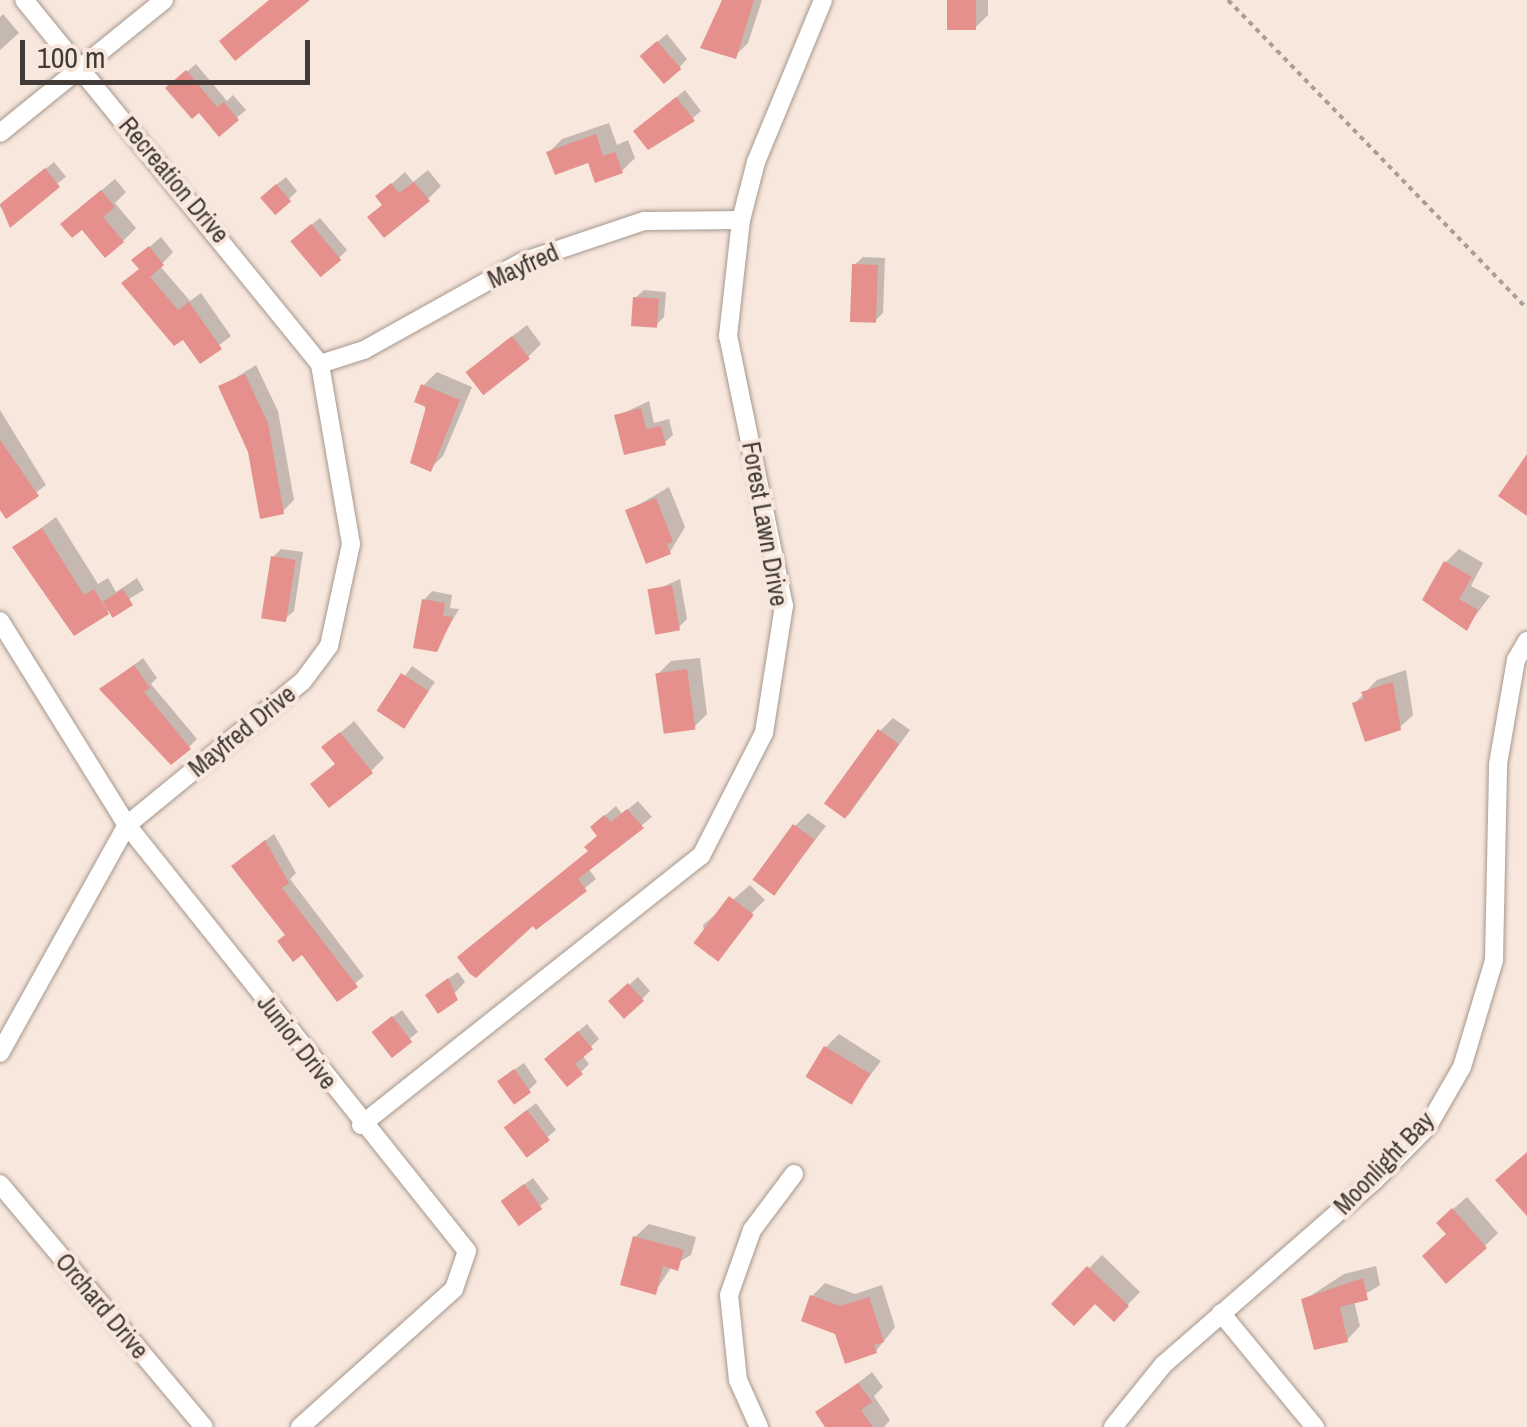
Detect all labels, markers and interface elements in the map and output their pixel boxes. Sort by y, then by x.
scale bar [25,20,315,82]
text: 100 m [37,37,105,77]
street label: Recreation Drive [113,111,235,249]
street label: Mayfred [483,237,563,295]
street label: Forest Lawn Drive [736,439,794,609]
street label: Mayfred Drive [183,679,301,783]
street label: Junior Drive [251,989,343,1095]
street label: Moonlight Bay [1328,1105,1440,1221]
street label: Orchard Drive [49,1247,155,1365]

